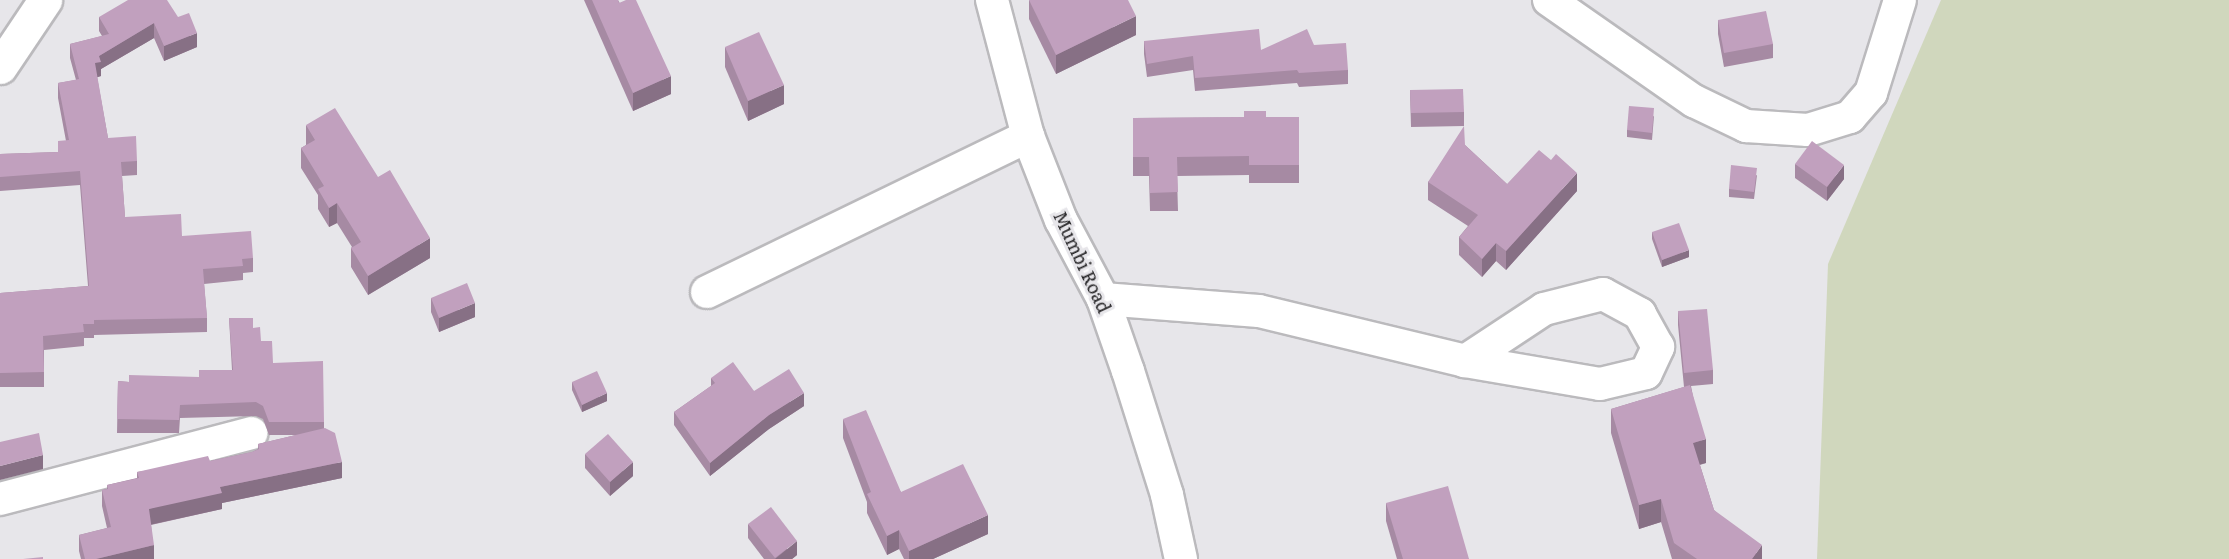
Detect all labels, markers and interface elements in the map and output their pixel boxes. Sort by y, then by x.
street label: Mumbi Road [1049,208,1115,316]

